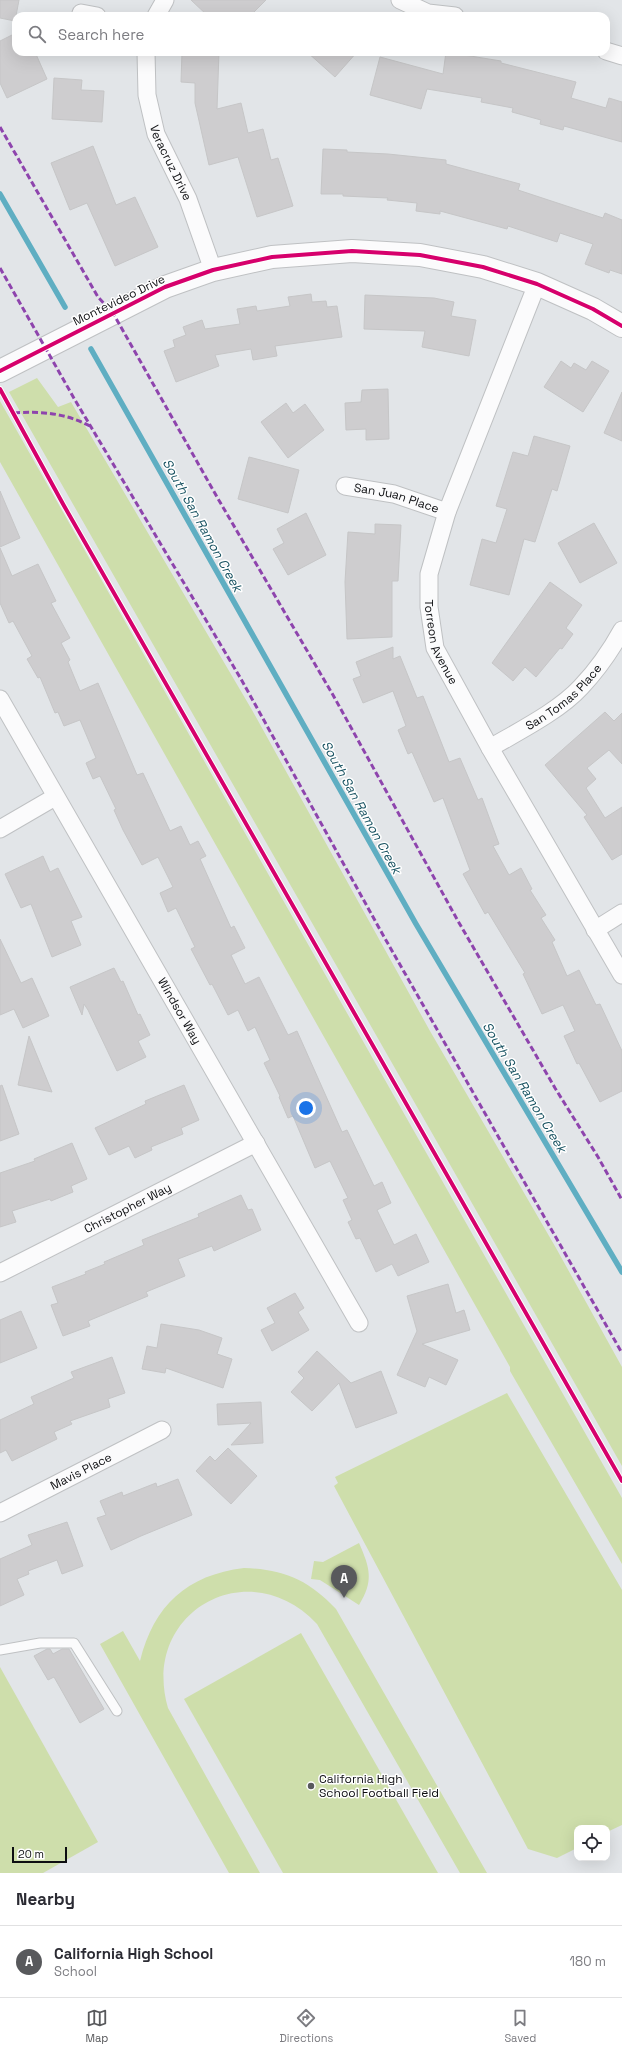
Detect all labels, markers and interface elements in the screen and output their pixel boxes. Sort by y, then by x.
search box [12,12,610,56]
icon: search [26,23,48,45]
text: Search here [58,25,144,44]
street label: Veracruz Drive [146,123,195,203]
street label: Montevideo Drive [70,271,168,329]
water label: South San Ramon Creek [159,456,247,597]
street label: San Juan Place [353,480,441,517]
street label: Torreon Avenue [421,600,462,687]
street label: San Tomas Place [523,661,605,734]
water label: South San Ramon Creek [318,738,406,879]
street label: Windsor Way [154,975,205,1047]
water label: South San Ramon Creek [479,1019,571,1157]
your location [296,1098,316,1118]
street label: Christopher Way [81,1179,174,1237]
street label: Mavis Place [48,1449,114,1494]
pin: A [331,1565,357,1598]
place label: California High School Football Field [319,1771,439,1801]
marker: California High School Football Field [306,1781,316,1791]
map controls [574,1825,610,1861]
button: locate [574,1825,610,1861]
scale bar [12,1845,67,1864]
text: 20 m [18,1847,44,1861]
text: Nearby [16,1888,75,1910]
text: California High School [54,1944,213,1963]
text: A [25,1953,33,1970]
text: 180 m [570,1953,606,1970]
text: School [54,1963,97,1980]
tab: Map [86,2007,108,2045]
tab: Directions [279,2007,333,2045]
tab: Saved [504,2007,536,2045]

